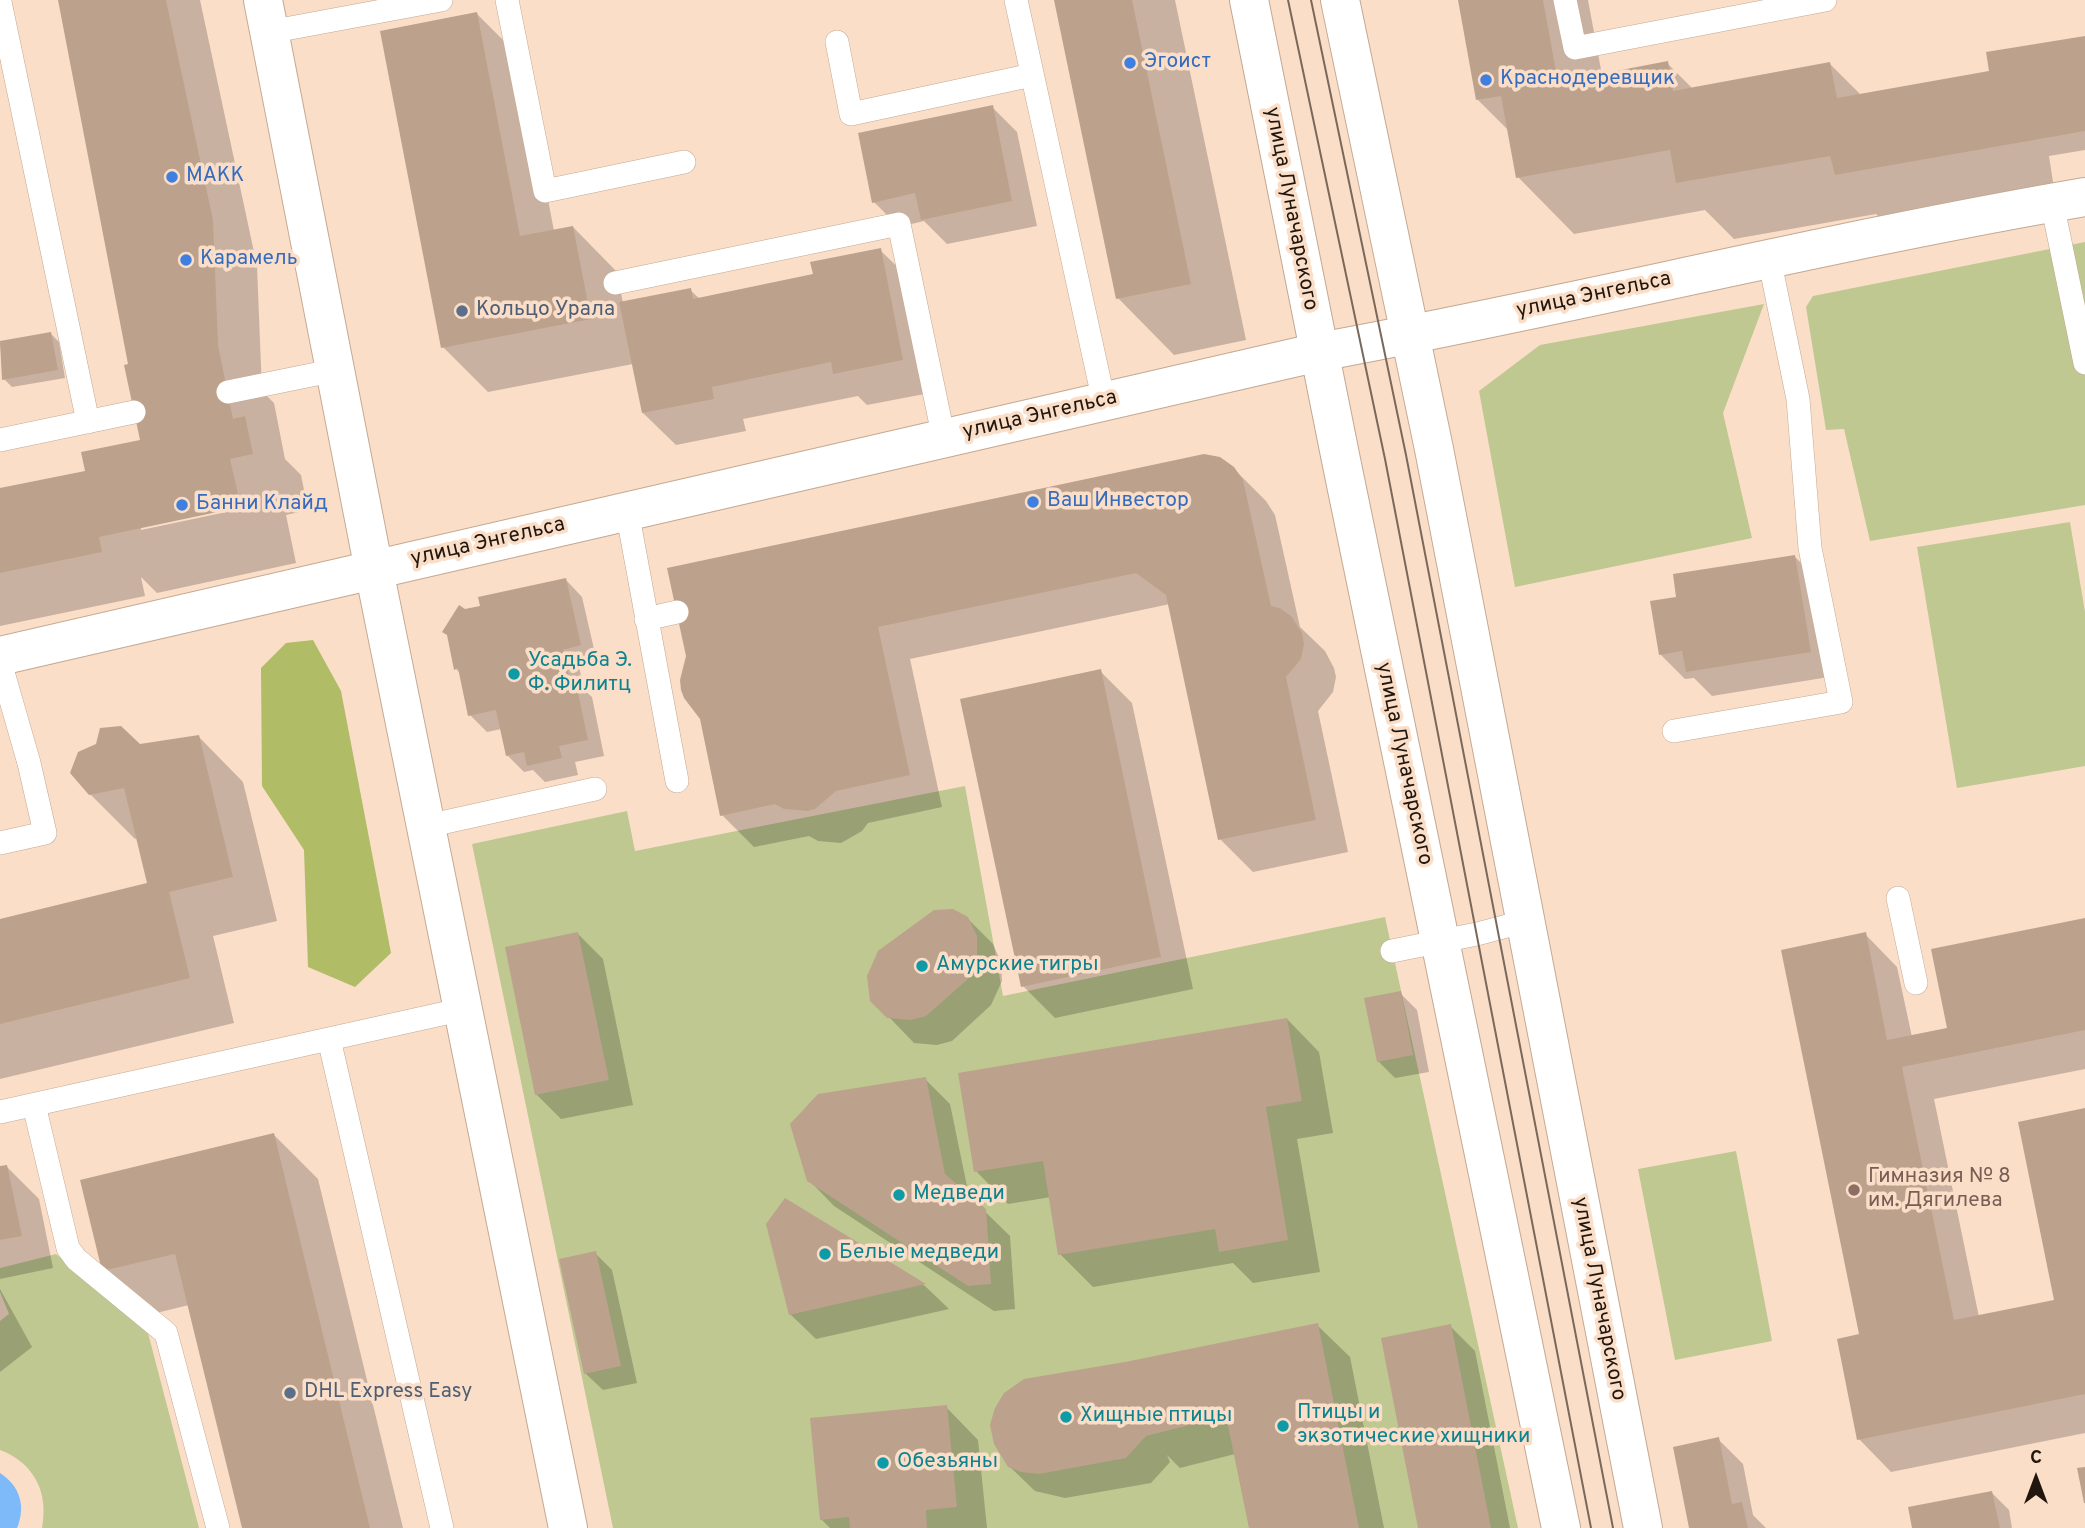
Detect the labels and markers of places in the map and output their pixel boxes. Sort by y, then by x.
place label: Эгоист [1144,50,1211,76]
marker: Эгоист [1122,55,1138,71]
place label: Краснодеревщик [1500,67,1675,93]
marker: Краснодеревщик [1478,72,1494,88]
place label: МАКК [186,164,244,190]
marker: МАКК [164,169,180,185]
place label: Карамель [200,247,298,273]
marker: Карамель [178,252,194,268]
place label: Кольцо Урала [476,298,615,324]
marker: Кольцо Урала [454,303,470,319]
place label: Ваш Инвестор [1047,489,1189,515]
place label: Банни Клайд [196,492,328,518]
marker: Ваш Инвестор [1025,494,1041,510]
marker: Банни Клайд [174,497,190,513]
place label: Усадьба Э. Ф. Филитц [528,649,632,699]
marker: Усадьба Э. Ф. Филитц [506,666,522,682]
place label: Амурские тигры [936,953,1098,979]
marker: Амурские тигры [914,958,930,974]
place label: Гимназия № 8 им. Дягилева [1868,1165,2011,1215]
place label: Медведи [913,1182,1005,1208]
marker: Гимназия № 8 им. Дягилева [1846,1182,1862,1198]
marker: Медведи [891,1187,907,1203]
place label: Белые медведи [839,1241,999,1267]
marker: Белые медведи [817,1246,833,1262]
place label: DHL Express Easy [304,1380,472,1406]
marker: DHL Express Easy [282,1385,298,1401]
place label: Птицы и экзотические хищники [1297,1401,1530,1451]
place label: Хищные птицы [1080,1404,1232,1430]
marker: Хищные птицы [1058,1409,1074,1425]
marker: Птицы и экзотические хищники [1275,1418,1291,1434]
place label: Обезьяны [897,1450,998,1476]
marker: Обезьяны [875,1455,891,1471]

